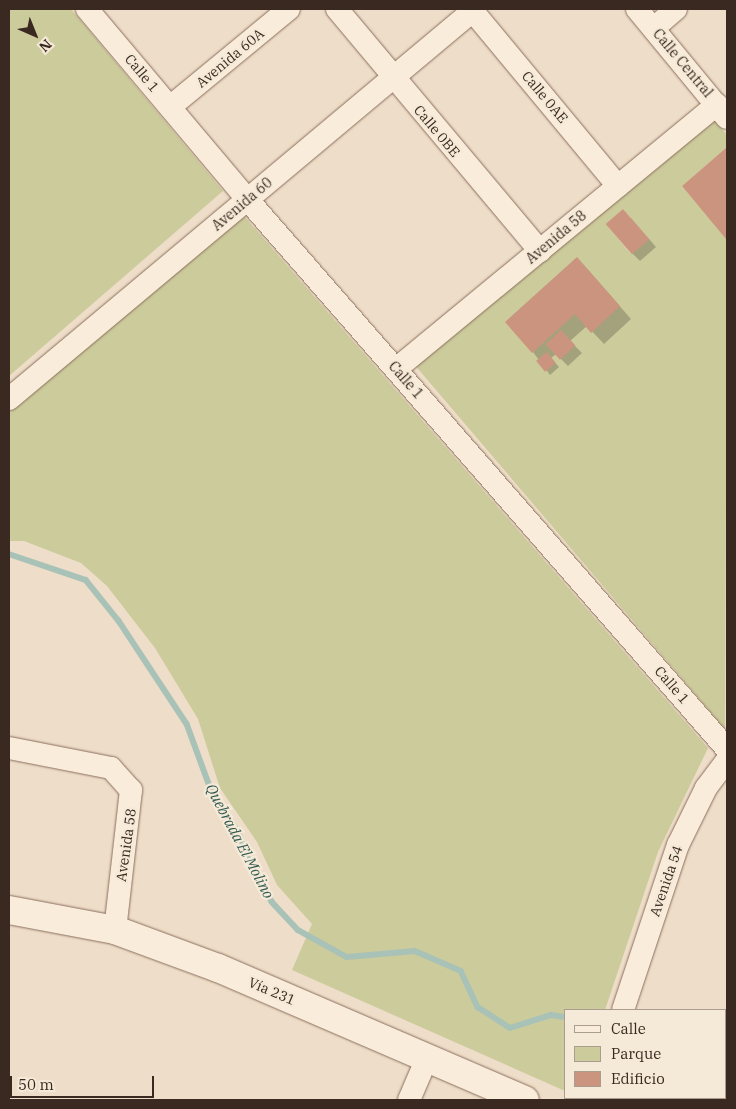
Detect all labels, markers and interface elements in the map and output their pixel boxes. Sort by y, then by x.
north arrow [10,10,60,60]
street label: Avenida 60A [193,25,267,91]
street label: Calle Central [650,25,716,101]
text: N [35,35,56,56]
street label: Calle 1 [121,51,163,95]
street label: Calle 0AE [518,68,572,126]
street label: Calle 0BE [410,102,464,160]
street label: Avenida 60 [208,174,276,234]
street label: Avenida 58 [522,207,590,267]
street label: Calle 1 [385,358,427,402]
street label: Calle 1 [651,663,693,707]
water label: Quebrada El Molino [202,781,278,901]
street label: Avenida 58 [113,807,139,883]
street label: Avenida 54 [646,843,686,919]
street label: Vía 231 [246,974,298,1008]
legend [564,1009,726,1099]
text: Calle [611,1019,646,1038]
text: Parque [611,1044,661,1063]
scale bar [12,1066,156,1098]
text: Edificio [611,1069,665,1088]
text: 50 m [18,1075,54,1094]

